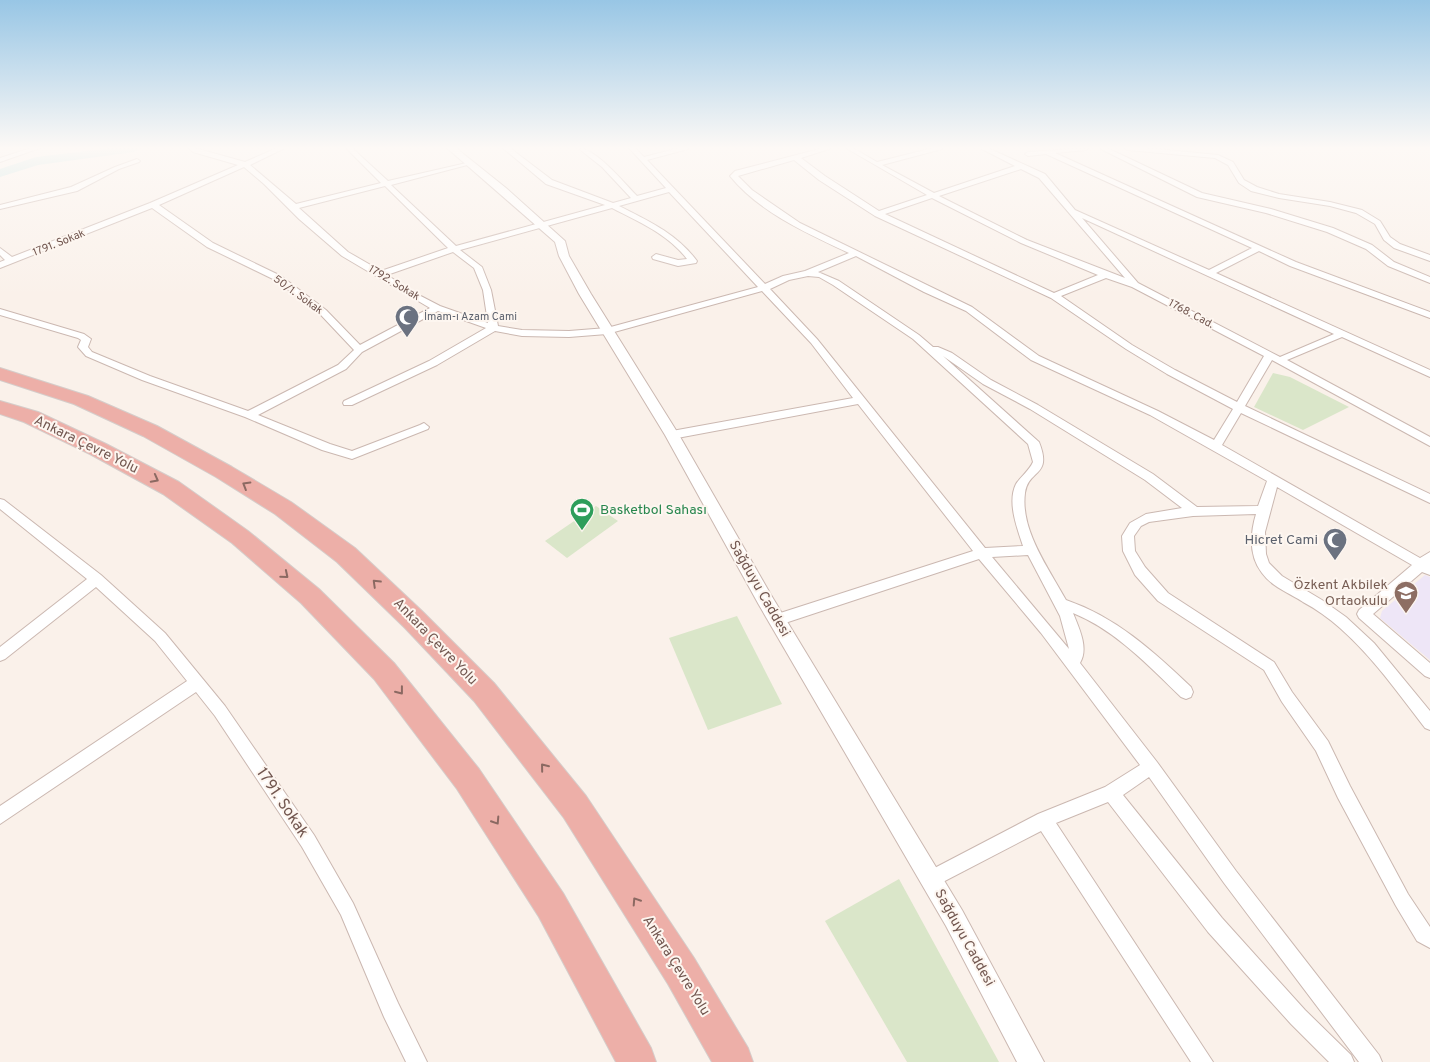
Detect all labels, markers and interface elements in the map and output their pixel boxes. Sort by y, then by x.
street label: 1791. Sokak [31,226,87,260]
street label: 1792. Sokak [366,262,423,304]
street label: 50/1. Sokak [270,272,326,318]
street label: 1768. Cad. [1166,296,1216,332]
mosque icon: İmam-ı Azam Cami [394,304,420,338]
place label: İmam-ı Azam Cami [424,309,517,324]
street label: Ankara Çevre Yolu [31,412,141,478]
one-way arrow [149,473,158,483]
one-way arrow [242,482,251,492]
sports icon: Basketbol Sahası [569,497,595,531]
place label: Basketbol Sahası [600,502,707,519]
mosque icon: Hicret Cami [1322,527,1348,561]
place label: Hicret Cami [1245,532,1318,549]
street label: Sağduyu Caddesi [725,538,793,640]
one-way arrow [280,570,289,579]
place label: Özkent Akbilek Ortaokulu [1294,576,1388,610]
one-way arrow [372,580,381,589]
school or university icon: Özkent Akbilek Ortaokulu [1393,580,1419,614]
street label: Ankara Çevre Yolu [389,595,481,689]
one-way arrow [394,685,402,694]
street label: 1791. Sokak [251,764,313,842]
one-way arrow [541,764,549,773]
one-way arrow [490,815,499,825]
street label: Sağduyu Caddesi [930,887,998,989]
one-way arrow [633,897,642,906]
street label: Ankara Çevre Yolu [639,913,713,1019]

